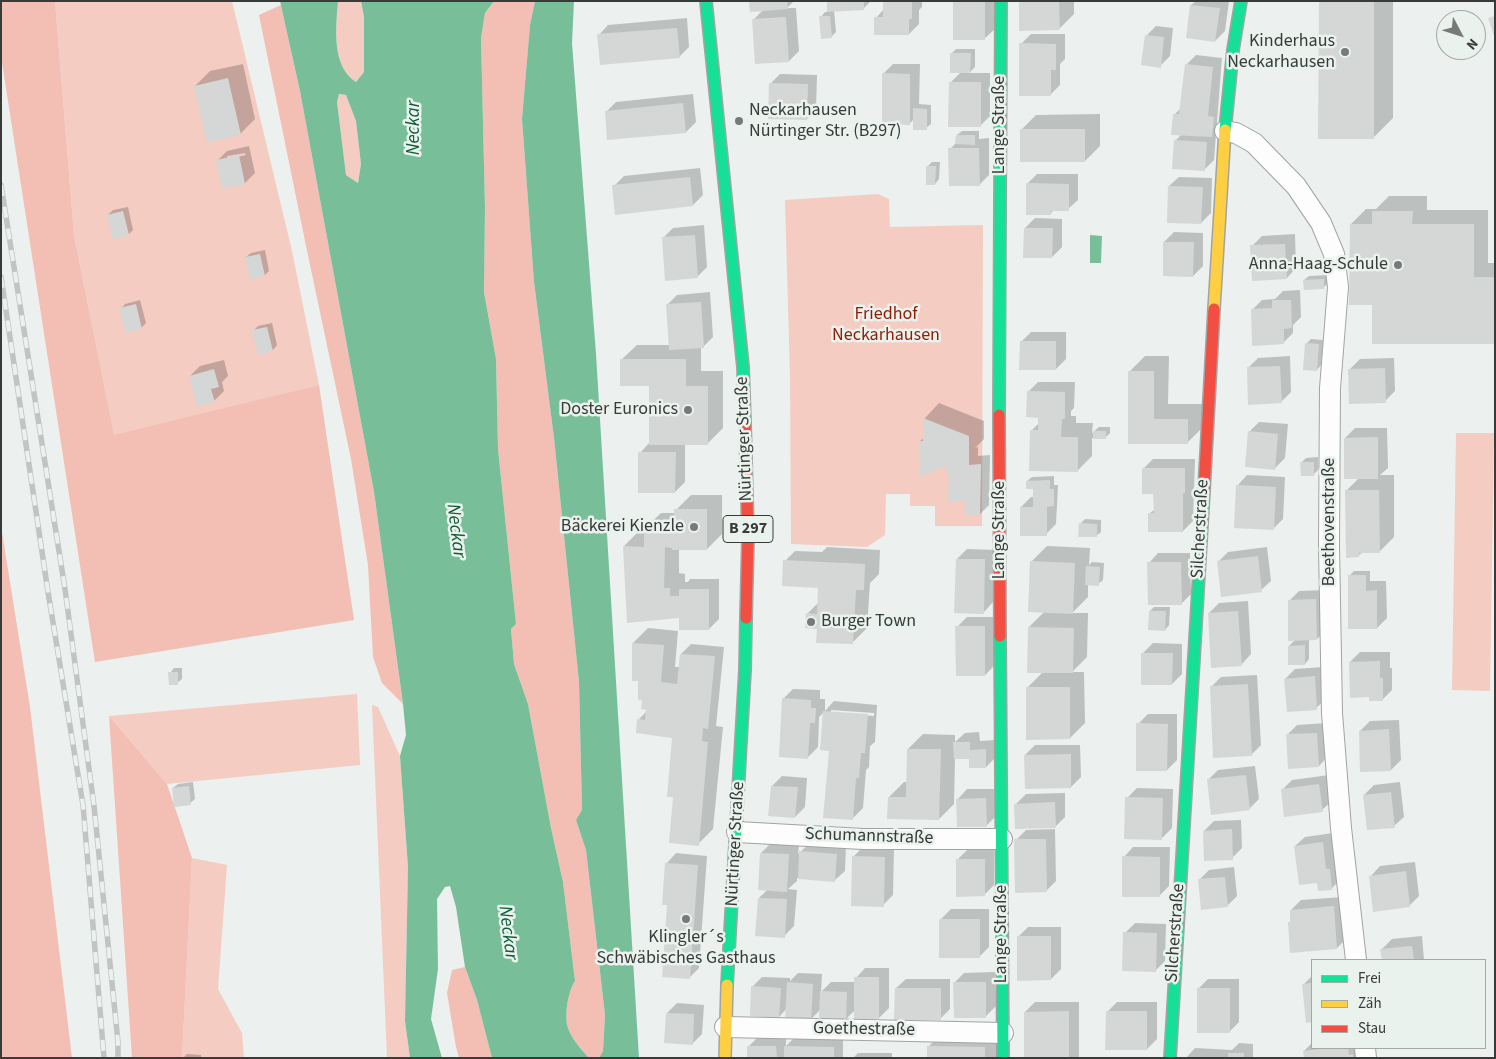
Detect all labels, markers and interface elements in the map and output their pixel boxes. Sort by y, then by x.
north arrow [1436,10,1486,60]
place label: Kinderhaus Neckarhausen [1227,31,1335,74]
text: N [1461,34,1482,54]
marker: Kinderhaus Neckarhausen [1339,46,1351,58]
street label: Lange Straße [989,76,1011,174]
place label: Neckarhausen Nürtinger Str. (B297) [749,100,902,142]
water label: Neckar [404,101,426,155]
marker: Neckarhausen Nürtinger Str. (B297) [733,115,745,127]
place label: Anna-Haag-Schule [1249,254,1388,276]
marker: Anna-Haag-Schule [1392,259,1404,271]
park label: Friedhof Neckarhausen [832,304,940,346]
street label: Nürtinger Straße [732,376,758,502]
place label: Doster Euronics [560,399,678,421]
marker: Doster Euronics [682,404,694,416]
street label: Beethovenstraße [1319,458,1341,586]
street label: Silcherstraße [1188,479,1214,579]
street label: Lange Straße [989,481,1011,579]
water label: Neckar [440,503,470,559]
place label: Bäckerei Kienzle [561,516,684,538]
road number: B 297 [723,516,773,542]
marker: Bäckerei Kienzle [688,521,700,533]
place label: Burger Town [821,611,916,633]
marker: Burger Town [805,616,817,628]
street label: Nürtinger Straße [722,781,750,907]
street label: Schumannstraße [804,824,934,850]
street label: Silcherstraße [1162,883,1190,983]
street label: Lange Straße [991,885,1013,983]
water label: Neckar [492,905,522,961]
marker: Klingler´s Schwäbisches Gasthaus [680,913,692,925]
place label: Klingler´s Schwäbisches Gasthaus [596,927,776,970]
legend [1311,959,1486,1049]
text: Frei [1358,968,1381,989]
text: Zäh [1358,993,1382,1014]
street label: Goethestraße [813,1018,915,1042]
text: Stau [1358,1018,1386,1039]

